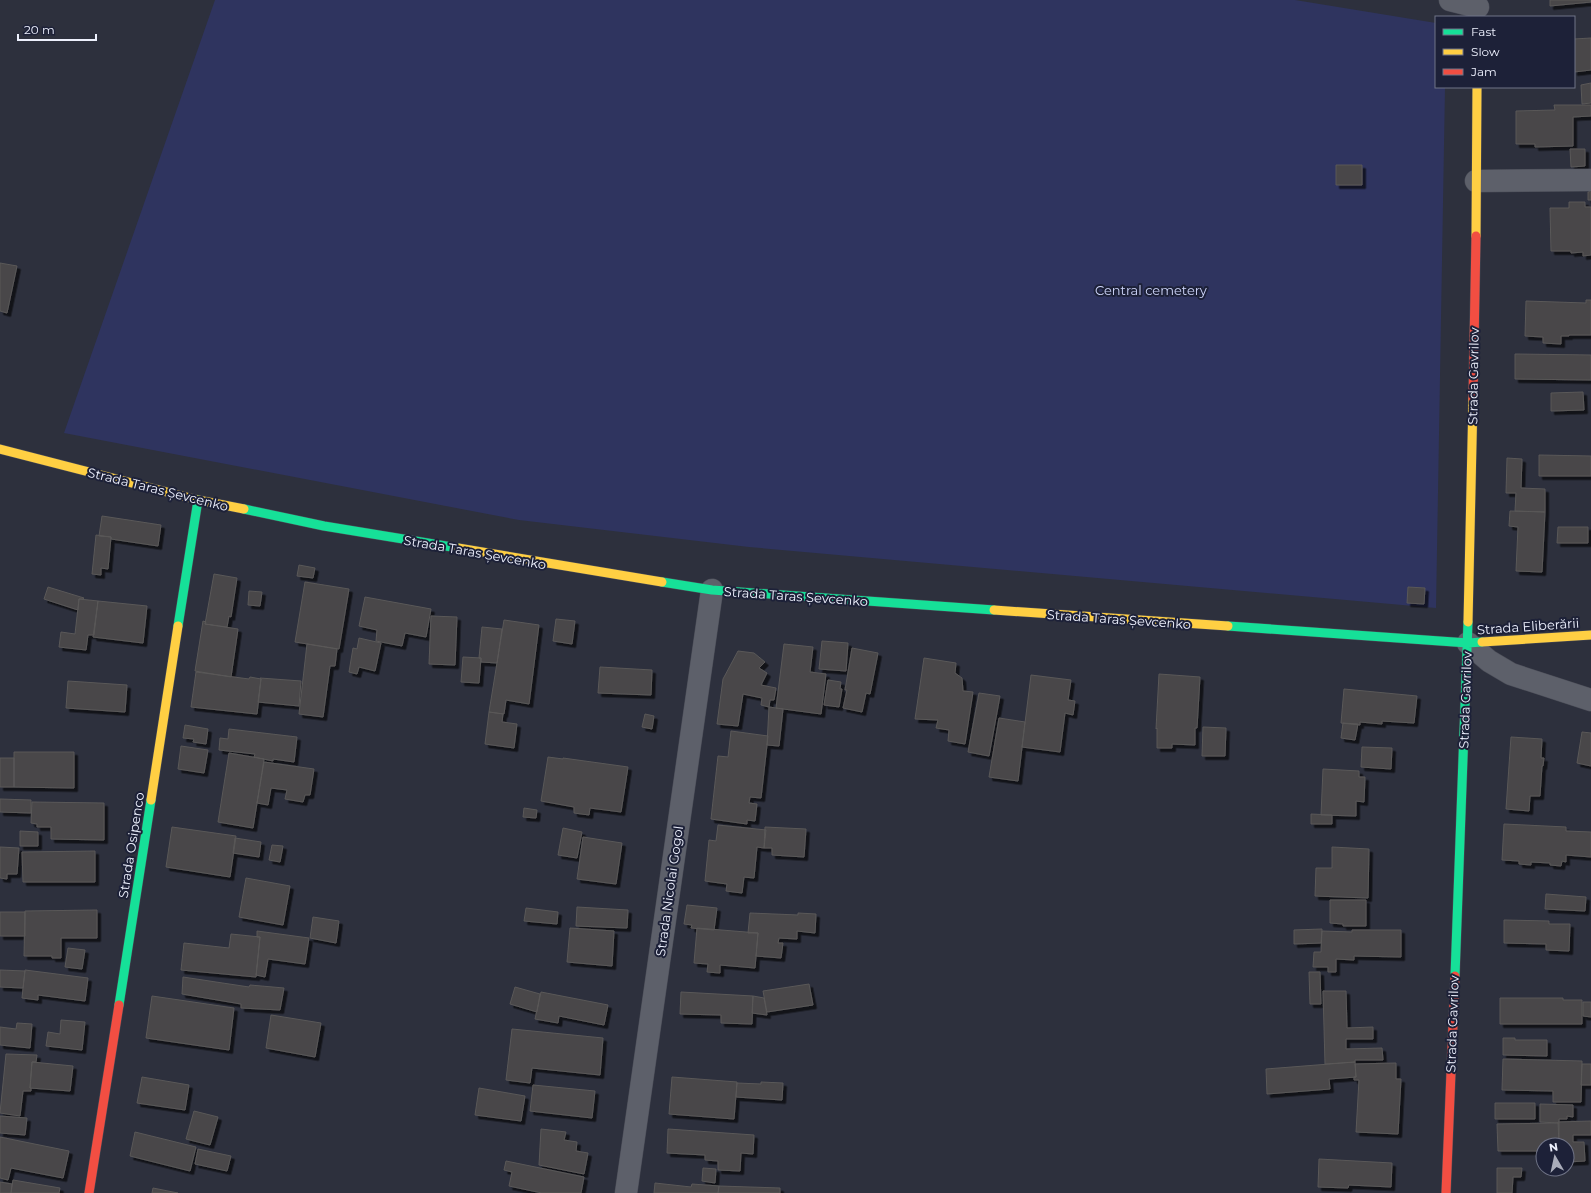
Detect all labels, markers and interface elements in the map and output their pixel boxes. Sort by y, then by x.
scale bar [18,16,96,42]
legend [1435,16,1575,88]
text: 20 m [24,22,55,37]
text: Fast [1471,24,1496,39]
text: Slow [1471,44,1500,59]
text: Jam [1470,64,1497,79]
park label: Central cemetery [1095,282,1208,298]
street label: Strada Gavrilov [1464,326,1482,425]
street label: Strada Taras Șevcenko [85,464,230,516]
street label: Strada Taras Șevcenko [402,532,548,574]
street label: Strada Taras Șevcenko [723,583,869,611]
street label: Strada Taras Șevcenko [1046,606,1192,634]
street label: Strada Eliberării [1476,614,1580,638]
street label: Strada Gavrilov [1455,650,1475,749]
street label: Strada Osipenco [115,791,147,899]
street label: Strada Nicolai Gogol [652,825,686,957]
street label: Strada Gavrilov [1442,974,1462,1073]
north arrow [1535,1137,1575,1177]
text: N [1548,1140,1559,1155]

